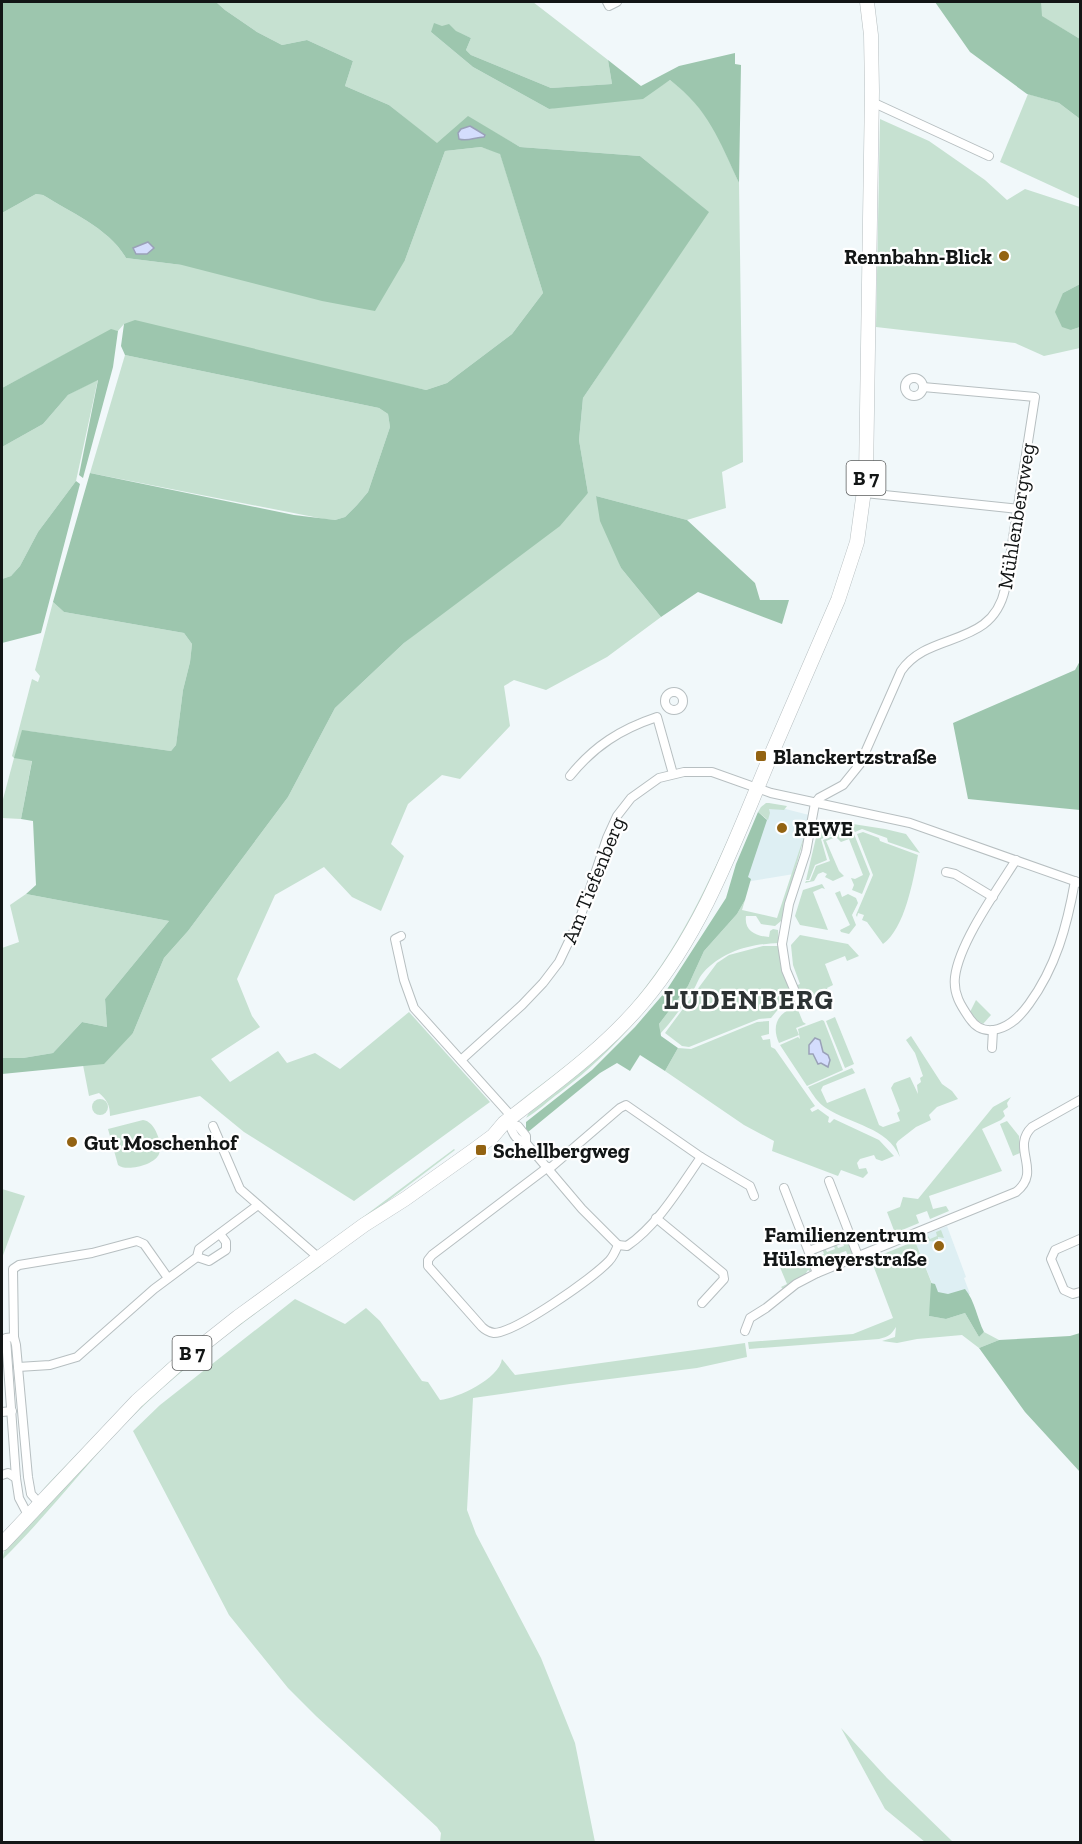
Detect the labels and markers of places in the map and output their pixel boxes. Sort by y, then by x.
place label: Rennbahn-Blick [844,244,992,269]
marker: Rennbahn-Blick [997,249,1011,263]
place label: Blanckertzstraße [773,744,937,769]
marker: Blanckertzstraße [754,749,768,763]
place label: REWE [794,816,853,841]
marker: REWE [775,821,789,835]
place label: Gut Moschenhof [84,1130,239,1155]
marker: Gut Moschenhof [65,1135,79,1149]
place label: Schellbergweg [493,1138,630,1163]
marker: Schellbergweg [474,1143,488,1157]
place label: Familienzentrum Hülsmeyerstraße [763,1222,928,1271]
marker: Familienzentrum Hülsmeyerstraße [932,1239,946,1253]

